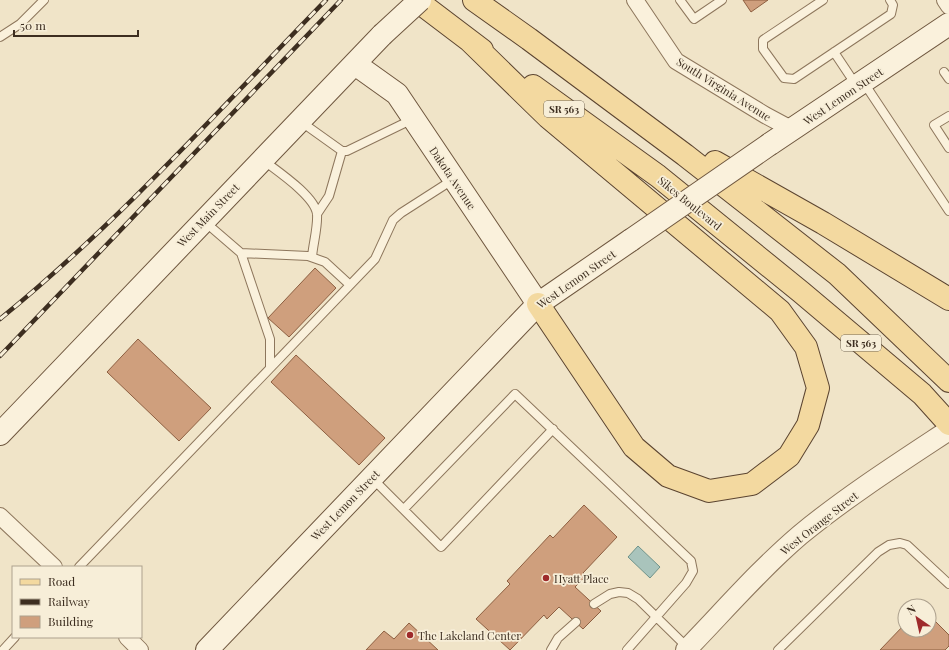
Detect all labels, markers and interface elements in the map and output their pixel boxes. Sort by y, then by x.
scale bar [14,12,138,38]
text: 50 m [20,17,46,33]
street label: South Virginia Avenue [674,54,774,124]
street label: West Lemon Street [800,64,886,129]
road number: SR 563 [544,101,584,117]
street label: Dakota Avenue [426,144,480,213]
street label: Sikes Boulevard [655,173,725,234]
street label: West Main Street [173,180,242,251]
street label: West Lemon Street [533,246,618,312]
road number: SR 563 [841,335,881,351]
street label: West Lemon Street [307,466,383,544]
street label: West Orange Street [776,488,861,559]
legend [12,566,142,638]
place label: Hyatt Place [554,571,609,586]
text: Road [48,573,75,589]
marker: Hyatt Place [541,573,551,583]
text: Railway [48,593,90,609]
north arrow [897,598,937,638]
text: N [904,601,919,618]
text: Building [48,613,94,629]
place label: The Lakeland Center [418,628,521,643]
marker: The Lakeland Center [405,630,415,640]

